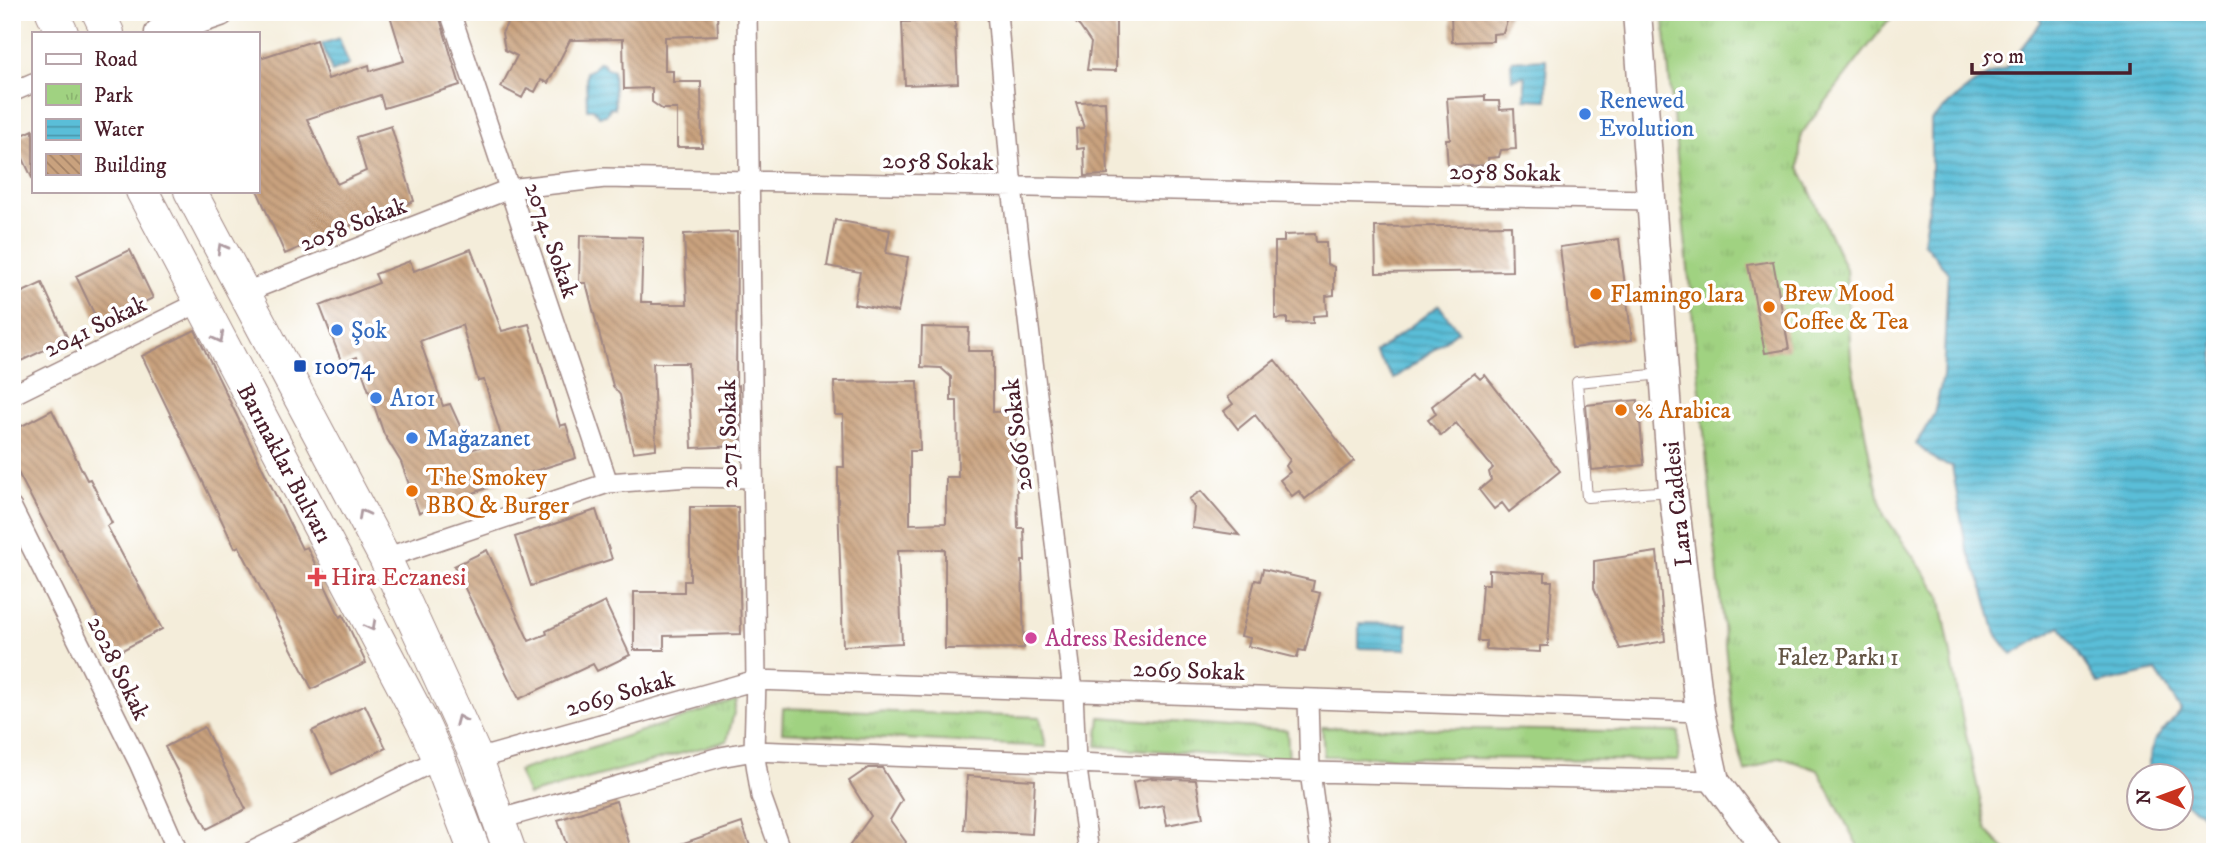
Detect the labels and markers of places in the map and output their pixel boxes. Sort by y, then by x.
place label: Renewed Evolution [1599,86,1695,144]
marker: Renewed Evolution [1577,106,1593,122]
place label: Brew Mood Coffee & Tea [1783,279,1909,337]
place label: Flamingo lara [1610,280,1745,310]
marker: Flamingo lara [1588,286,1604,302]
marker: Brew Mood Coffee & Tea [1761,299,1777,315]
place label: Şok [351,316,387,346]
marker: Şok [329,322,345,338]
place label: 10074 [314,352,376,382]
marker: 10074 [292,358,308,374]
place label: A101 [390,384,436,414]
marker: A101 [368,390,384,406]
place label: % Arabica [1635,396,1732,426]
marker: % Arabica [1613,402,1629,418]
place label: Mağazanet [426,424,531,454]
marker: Mağazanet [404,430,420,446]
place label: The Smokey BBQ & Burger [426,463,569,521]
marker: The Smokey BBQ & Burger [404,483,420,499]
place label: Hira Eczanesi [331,563,466,593]
marker: Hira Eczanesi [309,569,325,585]
place label: Adress Residence [1045,624,1207,654]
marker: Adress Residence [1023,630,1039,646]

